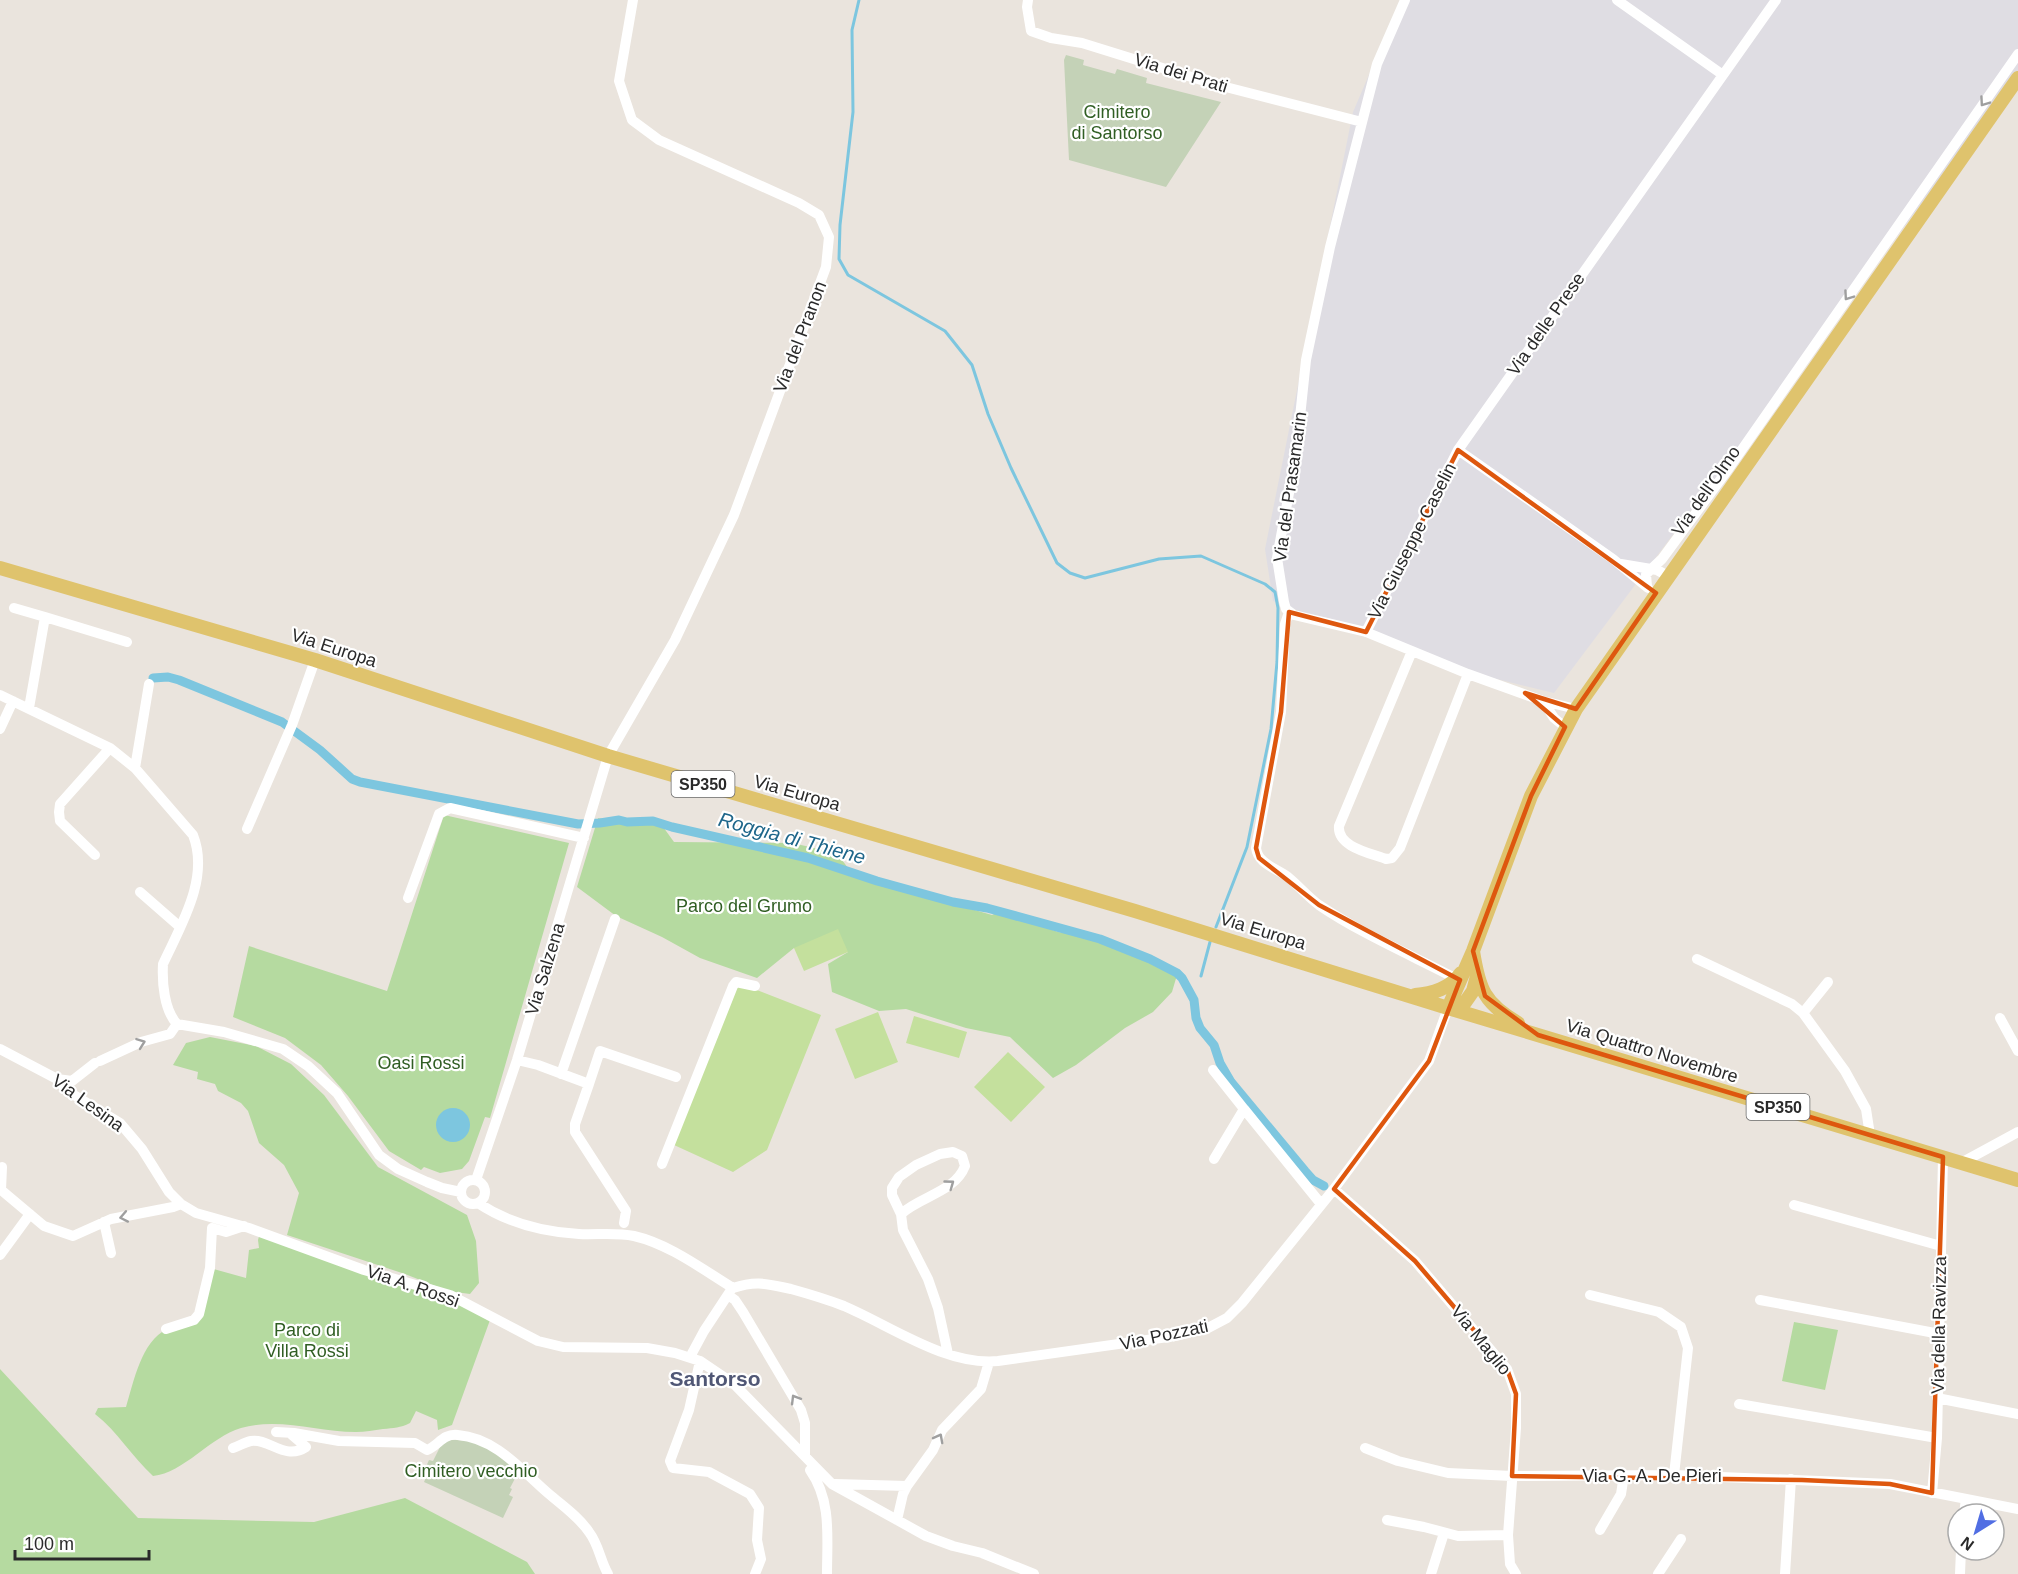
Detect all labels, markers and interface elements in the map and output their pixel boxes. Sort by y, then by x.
street label: Via dei Prati [1132,49,1230,97]
one-way arrow [1980,96,1991,107]
park label: Cimitero di Santorso [1071,102,1163,143]
street label: Via delle Prese [1503,269,1589,379]
street label: Via del Pranon [770,278,830,396]
one-way arrow [1844,290,1855,301]
street label: Via del Prasamarin [1270,410,1310,564]
street label: Via dell'Olmo [1668,442,1744,540]
street label: Via Giuseppe Caselin [1364,459,1460,623]
street label: Via Europa [289,625,380,672]
road number: SP350 [672,771,734,797]
street label: Via Europa [752,771,843,815]
water label: Roggia di Thiene [716,808,868,868]
park label: Parco del Grumo [676,896,812,916]
street label: Via Europa [1218,908,1309,954]
street label: Via Salzena [521,919,569,1018]
street label: Via Quattro Novembre [1564,1015,1740,1087]
one-way arrow [135,1038,145,1051]
park label: Oasi Rossi [377,1053,465,1073]
street label: Via Lesina [48,1070,129,1136]
road number: SP350 [1746,1094,1810,1120]
one-way arrow [944,1180,955,1191]
one-way arrow [119,1209,129,1222]
street label: Via della Ravizza [1928,1255,1950,1394]
street label: Via A. Rossi [364,1261,462,1311]
street label: Via Maglio [1447,1301,1515,1379]
street label: Via Pozzati [1118,1316,1210,1354]
park label: Parco di Villa Rossi [265,1320,349,1361]
district label: Santorso [669,1367,761,1390]
one-way arrow [790,1395,802,1405]
one-way arrow [932,1434,943,1444]
park label: Cimitero vecchio [404,1461,538,1481]
street label: Via G. A. De Pieri [1582,1466,1722,1486]
north arrow [1946,1502,2006,1562]
scale bar [15,1523,148,1561]
text: N [1958,1533,1977,1554]
text: 100 m [24,1534,74,1554]

